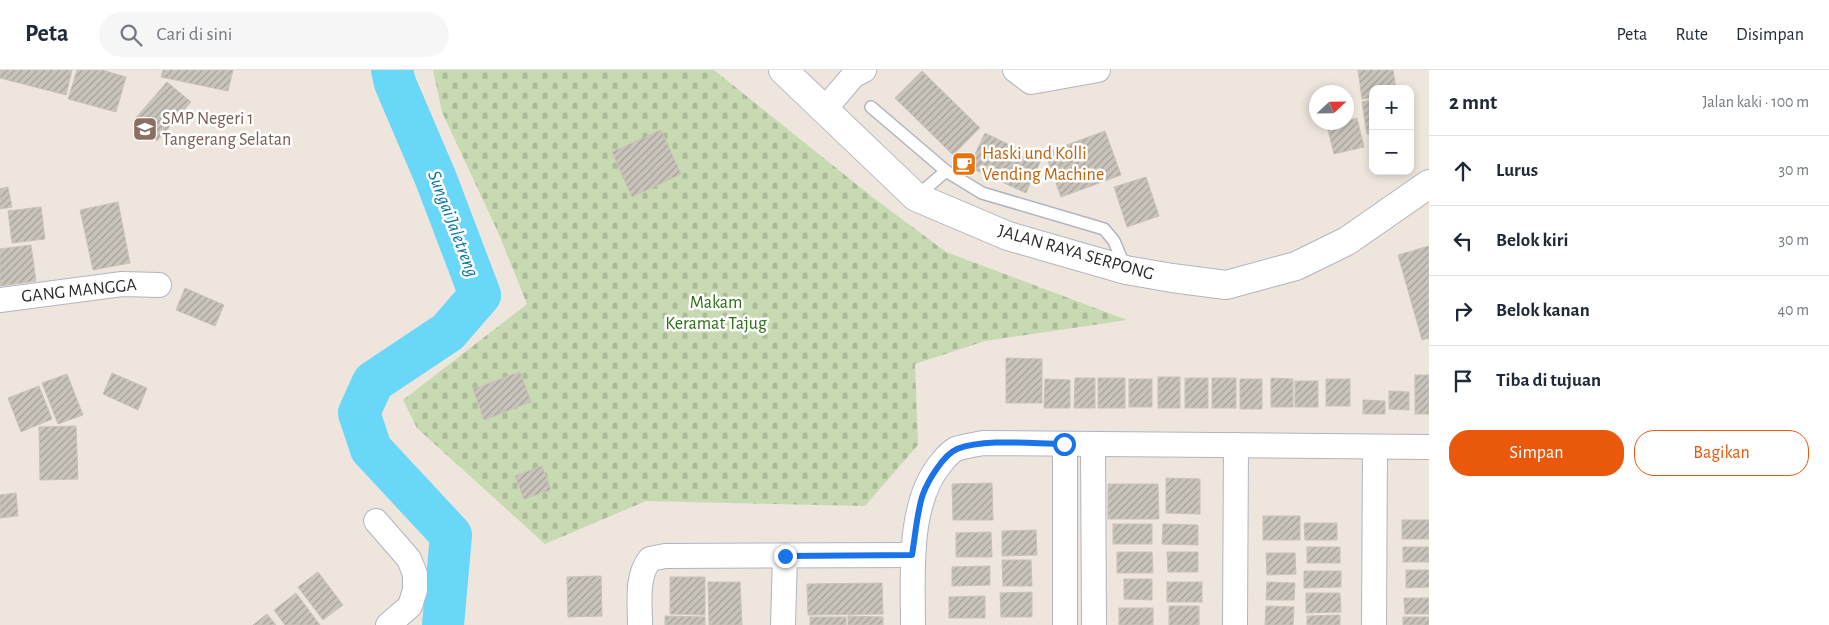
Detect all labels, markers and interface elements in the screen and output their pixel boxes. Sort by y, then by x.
search box [99,12,449,57]
icon: search [117,21,145,49]
text: Peta [25,22,69,46]
text: Cari di sini [157,25,232,44]
text: Peta [1616,26,1647,44]
text: Rute [1675,26,1708,44]
text: Disimpan [1736,26,1804,44]
north arrow [1309,85,1354,130]
map controls [1369,85,1414,175]
button: + [1369,85,1414,130]
text: 2 mnt [1449,92,1497,113]
text: Jalan kaki · 100 m [1703,94,1809,110]
place label: SMP Negeri 1 Tangerang Selatan [162,110,291,149]
school or university icon: SMP Negeri 1 Tangerang Selatan [132,116,158,142]
button: − [1369,130,1414,175]
place label: Haski und Kolli Vending Machine [982,145,1104,184]
cafe icon: Haski und Kolli Vending Machine [951,151,977,177]
icon: ahead [1449,157,1477,185]
text: Lurus [1496,161,1538,180]
text: 30 m [1779,162,1809,178]
water label: Sungai Jaletreng [424,168,482,280]
street label: JALAN RAYA SERPONG [996,222,1156,284]
icon: left [1449,227,1477,255]
text: Belok kiri [1496,231,1568,250]
text: 30 m [1779,232,1809,248]
street label: GANG MANGGA [21,276,138,306]
park label: Makam Keramat Tajug [665,294,767,333]
icon: right [1449,297,1477,325]
text: Belok kanan [1496,301,1590,320]
text: 40 m [1777,302,1809,318]
icon: arrive [1449,367,1477,395]
text: Tiba di tujuan [1496,371,1601,390]
button: Simpan [1449,430,1624,476]
button: Bagikan [1634,430,1809,476]
route start [1053,433,1076,456]
route end [774,545,797,568]

